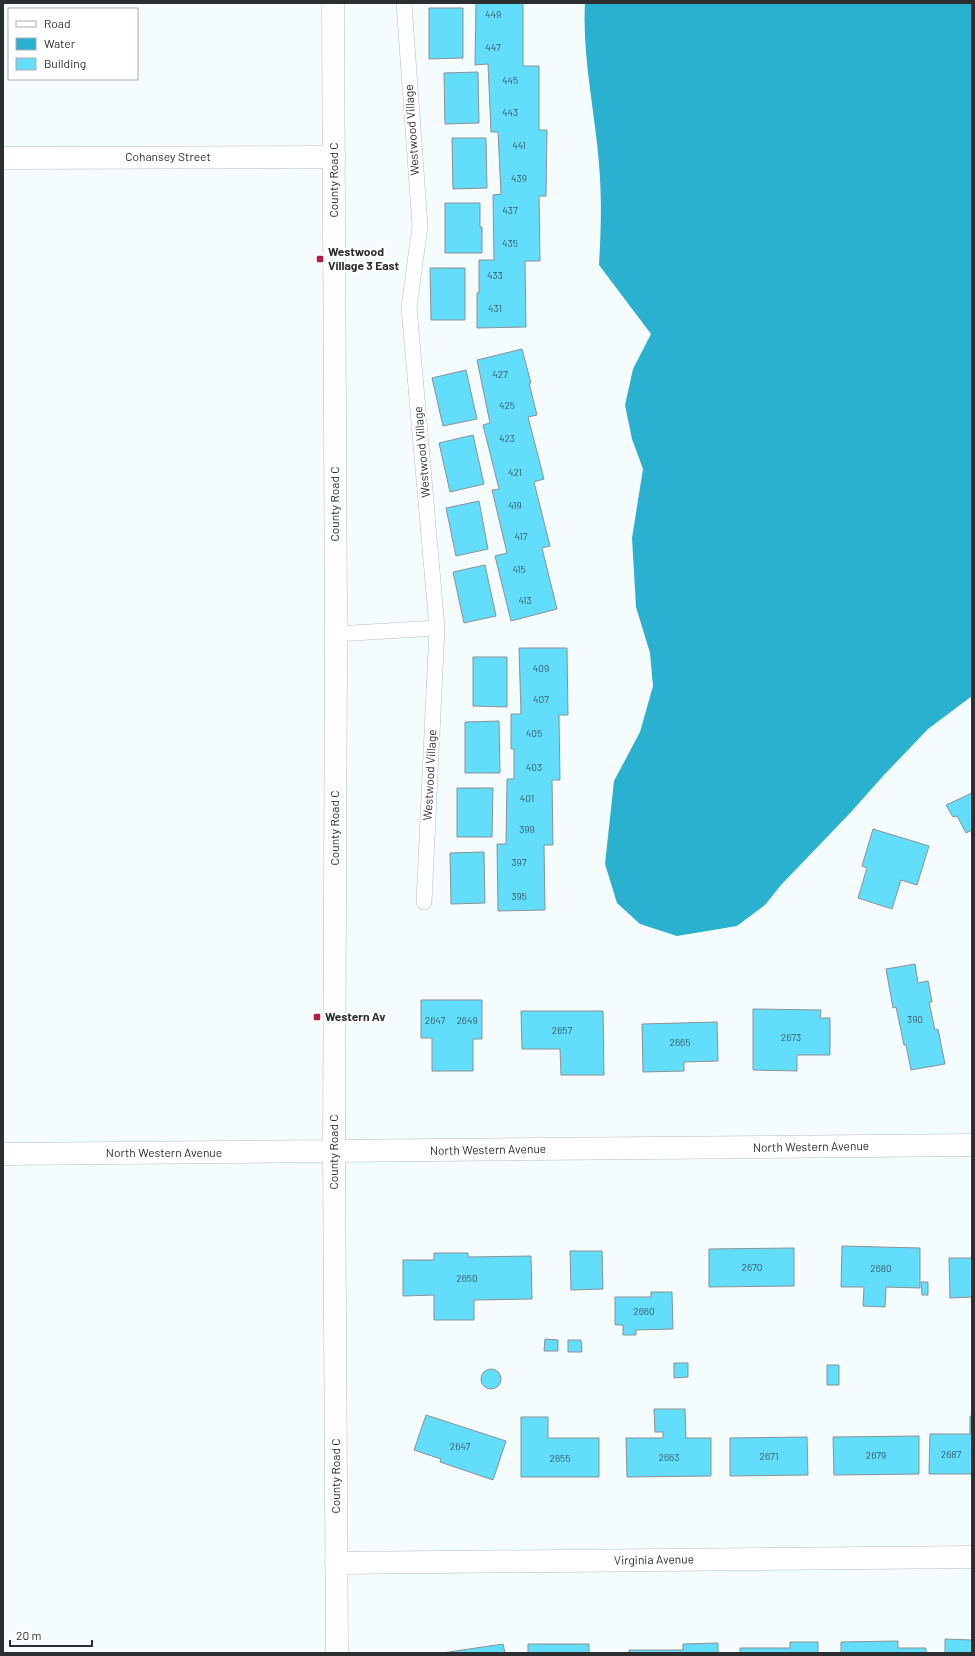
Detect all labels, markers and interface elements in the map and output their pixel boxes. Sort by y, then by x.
legend [8,8,138,80]
house number: 449 [485,8,501,20]
text: Road [44,16,71,30]
text: Water [44,36,76,50]
house number: 447 [485,41,501,53]
text: Building [44,56,86,70]
house number: 445 [502,74,518,86]
street label: Westwood Village [401,84,421,176]
house number: 443 [502,106,518,118]
house number: 441 [512,139,526,151]
street label: County Road C [326,142,340,218]
street label: Cohansey Street [125,149,211,163]
house number: 439 [511,172,527,184]
house number: 437 [502,204,518,216]
house number: 435 [502,237,518,249]
place label: Westwood Village 3 East [328,244,400,272]
marker: Westwood Village 3 East [315,254,325,264]
house number: 433 [487,269,503,281]
house number: 431 [488,302,502,314]
house number: 427 [492,368,508,380]
house number: 425 [499,399,515,411]
street label: Westwood Village [410,406,432,498]
house number: 423 [499,432,515,444]
street label: County Road C [327,466,341,542]
house number: 421 [508,466,522,478]
house number: 419 [508,499,522,511]
house number: 417 [515,530,528,542]
house number: 415 [512,563,526,575]
house number: 413 [518,594,532,606]
house number: 409 [533,662,549,674]
house number: 407 [533,693,549,705]
house number: 405 [526,727,542,739]
street label: Westwood Village [420,729,438,821]
house number: 403 [526,761,542,773]
street label: County Road C [327,790,341,866]
house number: 401 [520,792,534,804]
house number: 399 [519,823,535,835]
house number: 397 [511,856,527,868]
house number: 395 [511,890,527,902]
place label: Western Av [325,1009,386,1023]
marker: Western Av [312,1012,322,1022]
house number: 390 [907,1013,923,1025]
house number: 2647 [425,1014,445,1026]
house number: 2649 [456,1014,478,1026]
house number: 2657 [552,1024,572,1036]
house number: 2673 [781,1031,801,1043]
house number: 2665 [670,1036,690,1048]
street label: County Road C [326,1114,340,1190]
street label: North Western Avenue [753,1138,869,1154]
street label: North Western Avenue [430,1141,546,1157]
street label: North Western Avenue [106,1145,222,1159]
house number: 2670 [742,1261,762,1273]
house number: 2680 [870,1262,892,1274]
house number: 2650 [456,1272,478,1284]
house number: 2660 [633,1305,655,1317]
street label: County Road C [328,1438,342,1514]
house number: 2647 [450,1440,470,1452]
house number: 2687 [941,1448,961,1460]
house number: 2679 [866,1449,886,1461]
house number: 2671 [760,1450,778,1462]
house number: 2663 [659,1451,679,1463]
house number: 2655 [550,1452,570,1464]
street label: Virginia Avenue [614,1551,694,1567]
scale bar [10,1622,92,1648]
text: 20 m [16,1628,42,1642]

